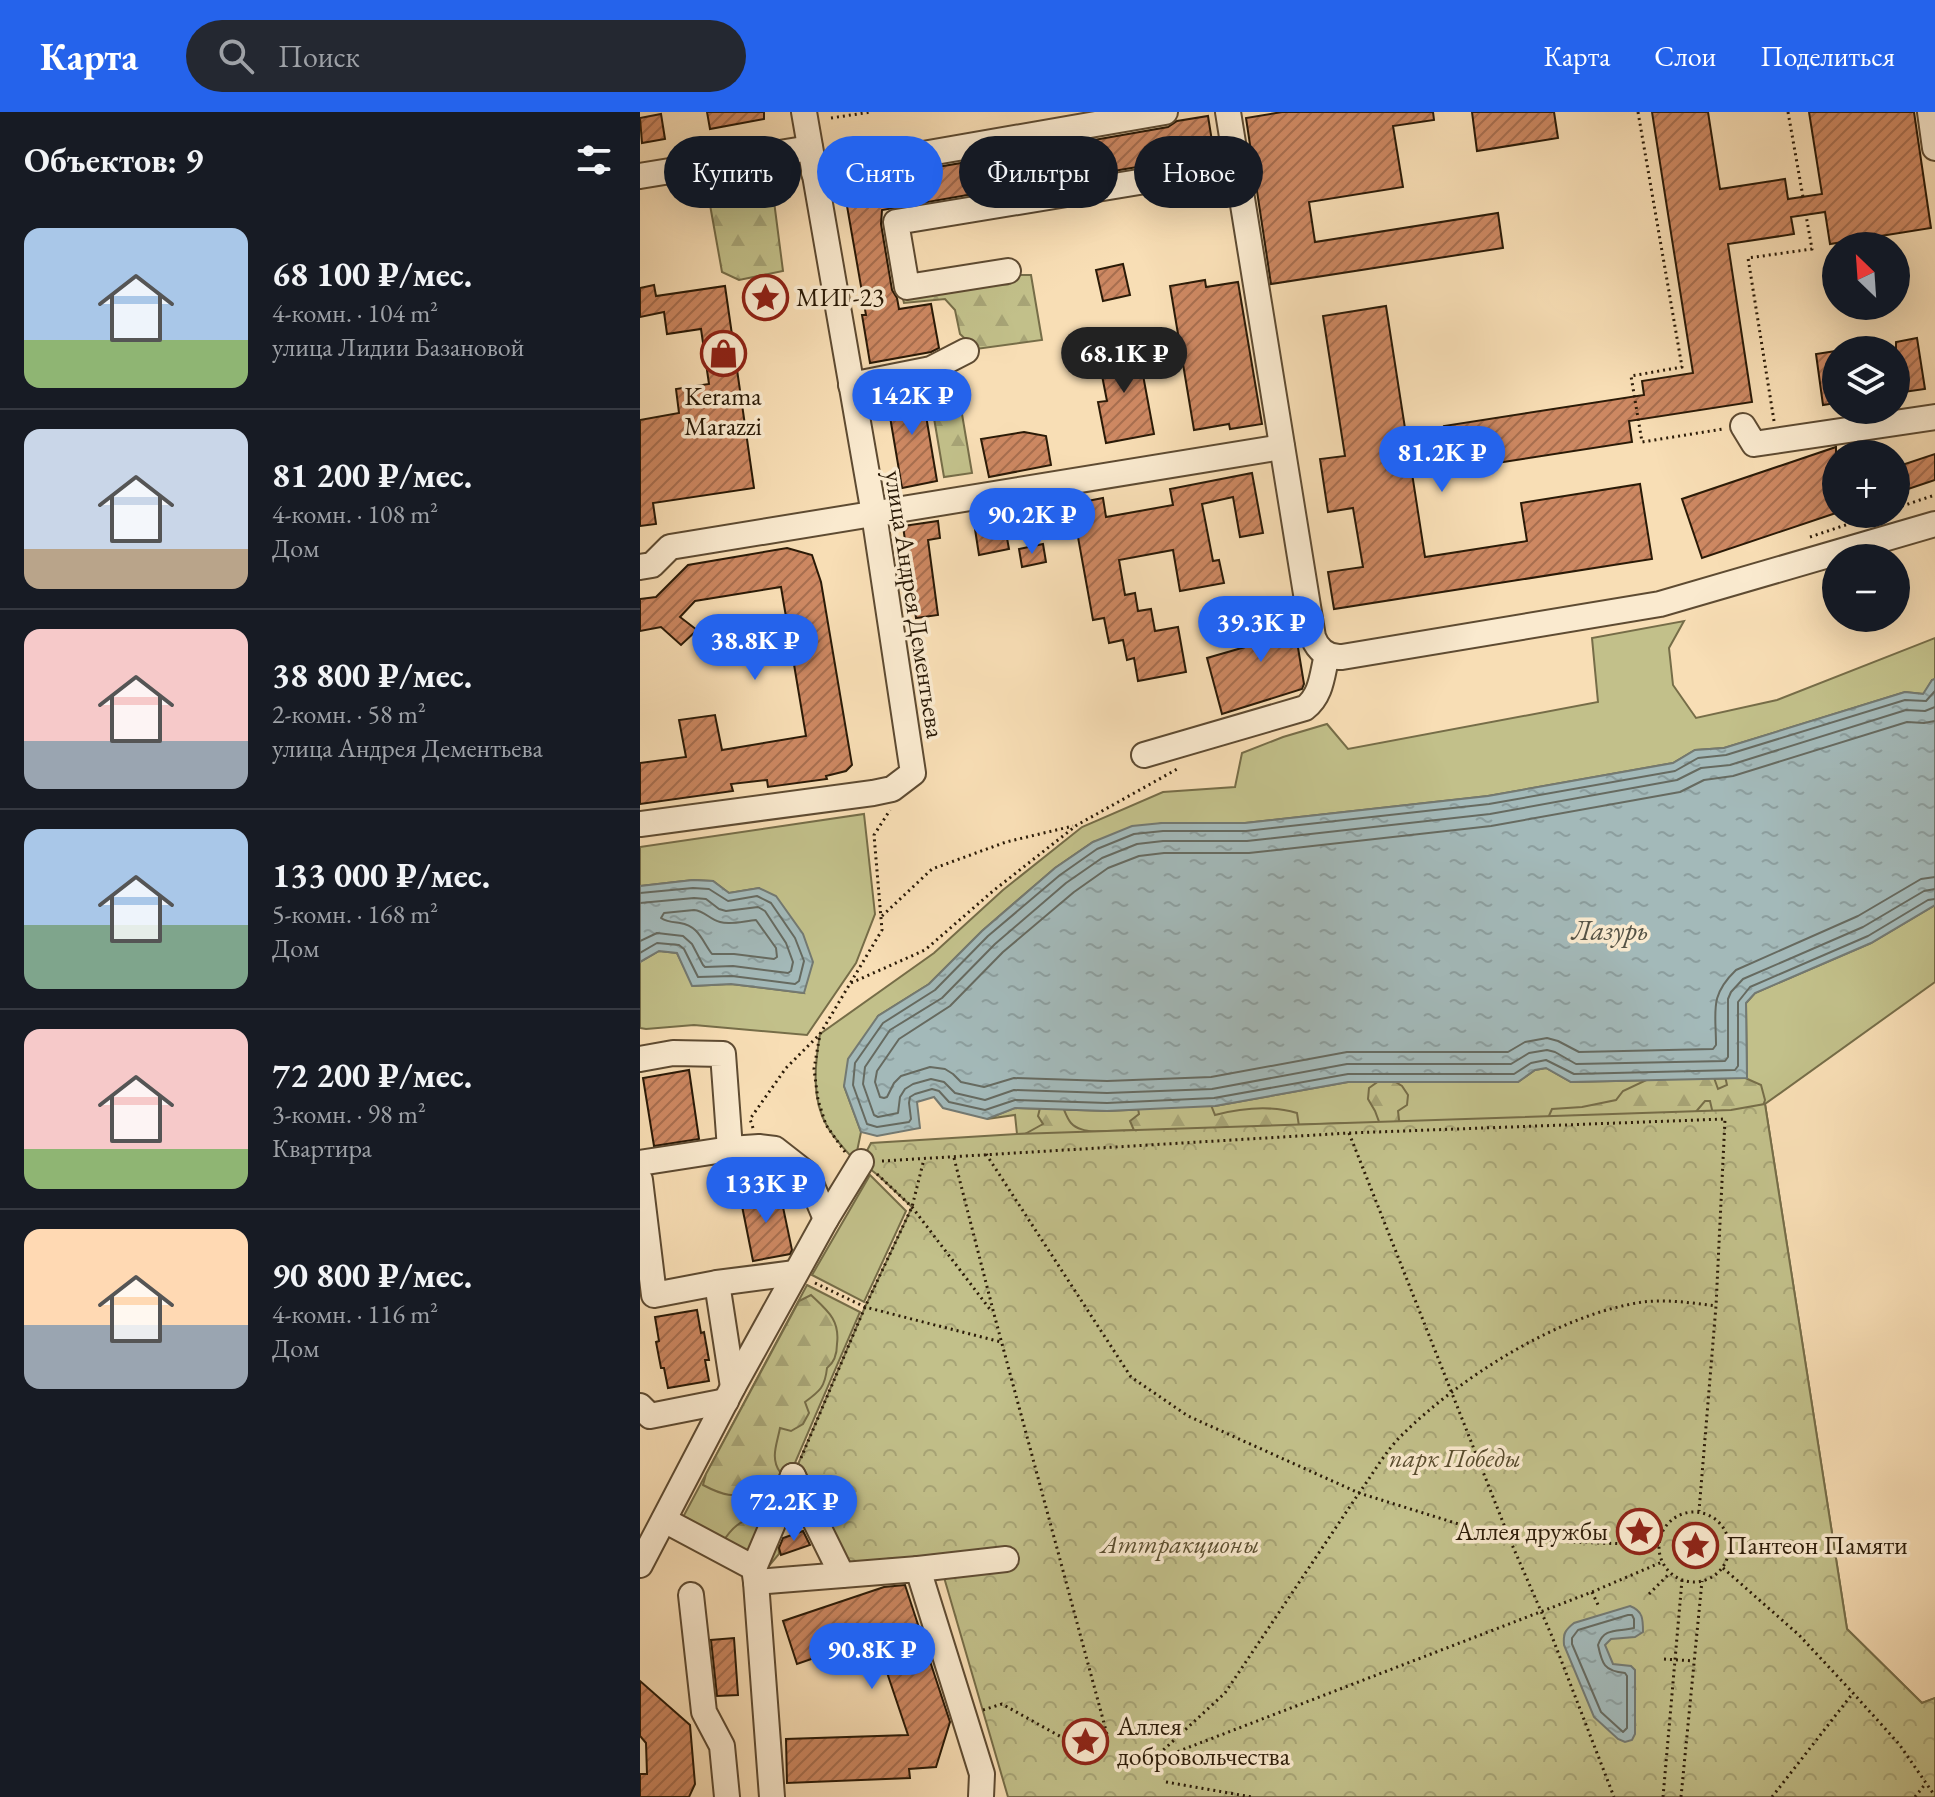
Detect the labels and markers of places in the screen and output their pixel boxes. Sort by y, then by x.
place icon: МИГ-23 [741,273,789,321]
place label: МИГ-23 [796,280,885,314]
pin: 68.1K ₽ [1050,327,1198,395]
shop icon: Kerama Marazzi [699,329,747,377]
pin: 142K ₽ [847,369,977,437]
place label: Kerama Marazzi [684,379,762,443]
pin: 81.2K ₽ [1368,426,1516,494]
pin: 90.2K ₽ [958,488,1106,556]
pin: 39.3K ₽ [1187,596,1335,664]
pin: 38.8K ₽ [681,614,829,682]
pin: 133K ₽ [701,1157,831,1225]
pin: 72.2K ₽ [720,1475,868,1543]
place icon: Аллея дружбы [1615,1507,1663,1555]
place label: Аллея дружбы [1455,1514,1608,1548]
place icon: Пантеон Памяти [1671,1521,1719,1569]
place label: Пантеон Памяти [1726,1528,1908,1562]
pin: 90.8K ₽ [798,1623,946,1691]
place label: Аллея добровольчества [1116,1709,1291,1773]
place icon: Аллея добровольчества [1062,1717,1110,1765]

